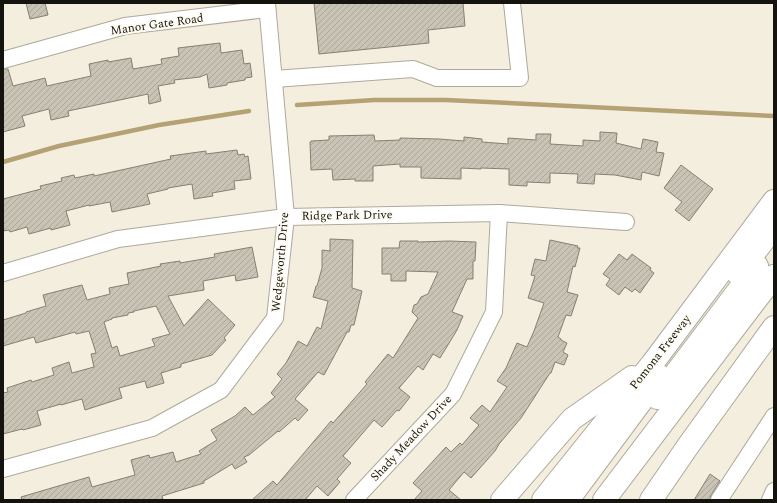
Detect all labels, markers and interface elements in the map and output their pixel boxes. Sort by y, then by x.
street label: Manor Gate Road [109,9,205,40]
street label: Ridge Park Drive [301,205,393,226]
street label: Wedgeworth Drive [267,211,294,313]
street label: Pomona Freeway [625,310,696,394]
street label: Shady Meadow Drive [366,391,457,486]

